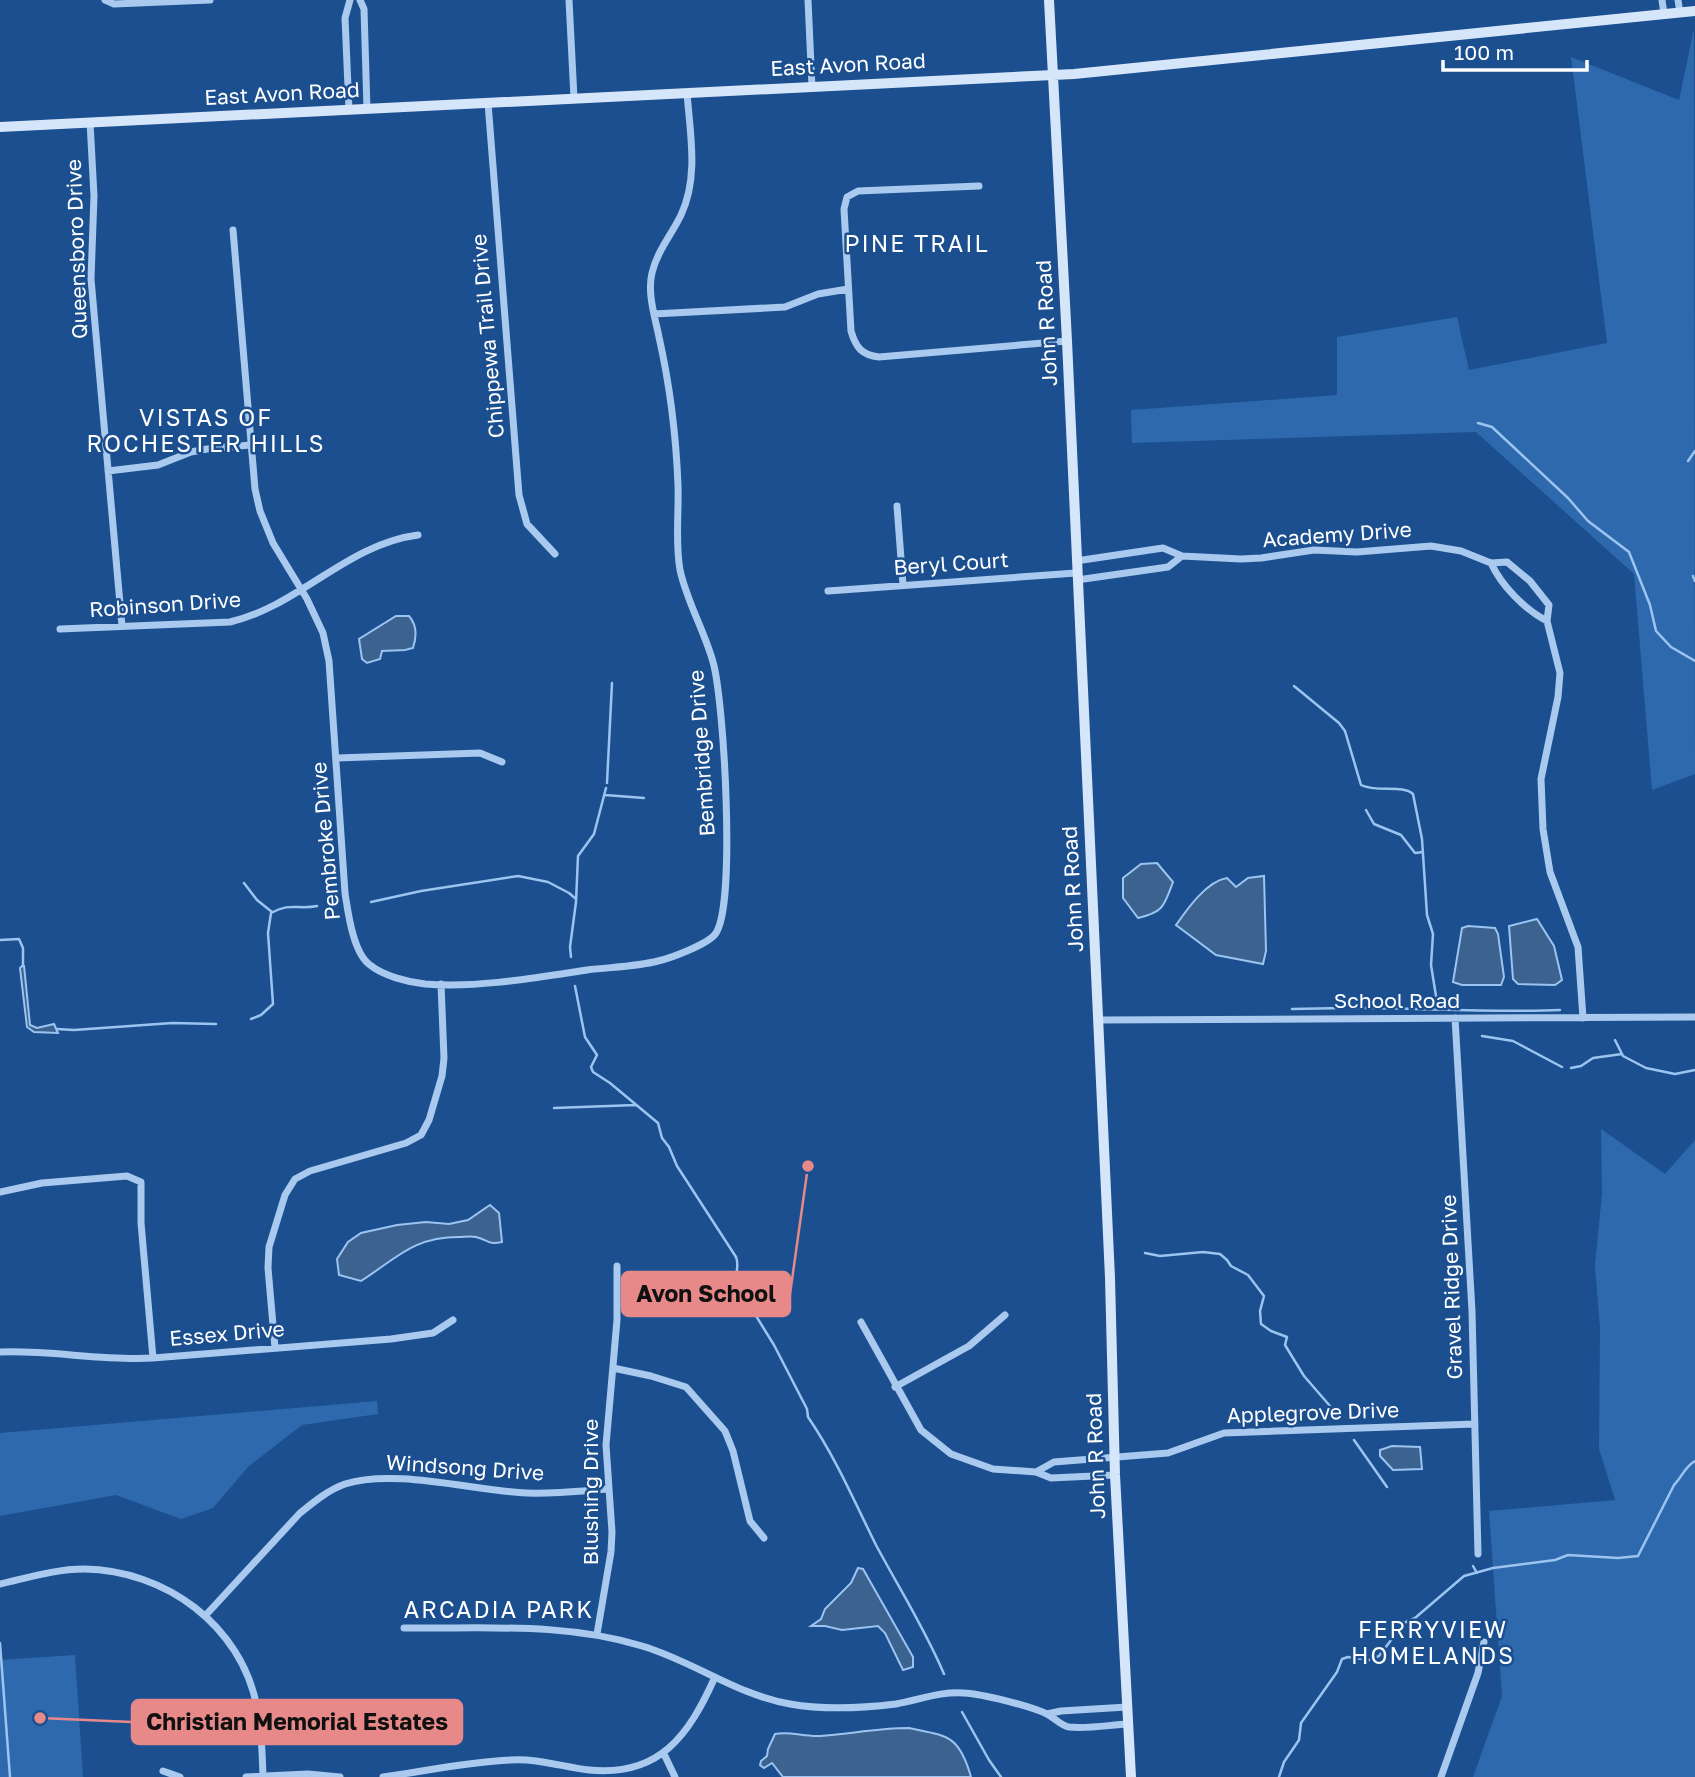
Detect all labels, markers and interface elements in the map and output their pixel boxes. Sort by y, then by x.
scale bar [1443,28,1586,72]
text: 100 m [1454,39,1514,65]
street label: East Avon Road [770,47,926,81]
street label: East Avon Road [204,76,360,110]
street label: Queensboro Drive [60,159,92,339]
district label: PINE TRAIL [844,229,990,257]
street label: Chippewa Trail Drive [465,233,509,439]
street label: John R Road [1030,259,1062,387]
district label: VISTAS OF ROCHESTER HILLS [86,403,326,457]
street label: Academy Drive [1261,516,1412,552]
street label: Beryl Court [892,546,1009,580]
street label: Robinson Drive [88,586,242,622]
street label: Bembridge Drive [682,669,720,837]
street label: Pembroke Drive [305,761,345,921]
street label: John R Road [1056,825,1088,953]
street label: School Road [1334,987,1460,1013]
street label: Gravel Ridge Drive [1435,1194,1467,1380]
callout: Avon School [622,1272,790,1316]
text: Avon School [636,1279,776,1307]
street label: Essex Drive [168,1315,286,1351]
street label: John R Road [1080,1392,1110,1520]
street label: Applegrove Drive [1226,1396,1400,1428]
street label: Blushing Drive [577,1419,603,1565]
street label: Windsong Drive [385,1449,545,1485]
district label: ARCADIA PARK [404,1595,594,1623]
district label: FERRYVIEW HOMELANDS [1351,1615,1515,1669]
callout: Christian Memorial Estates [132,1700,462,1744]
text: Christian Memorial Estates [146,1707,448,1735]

